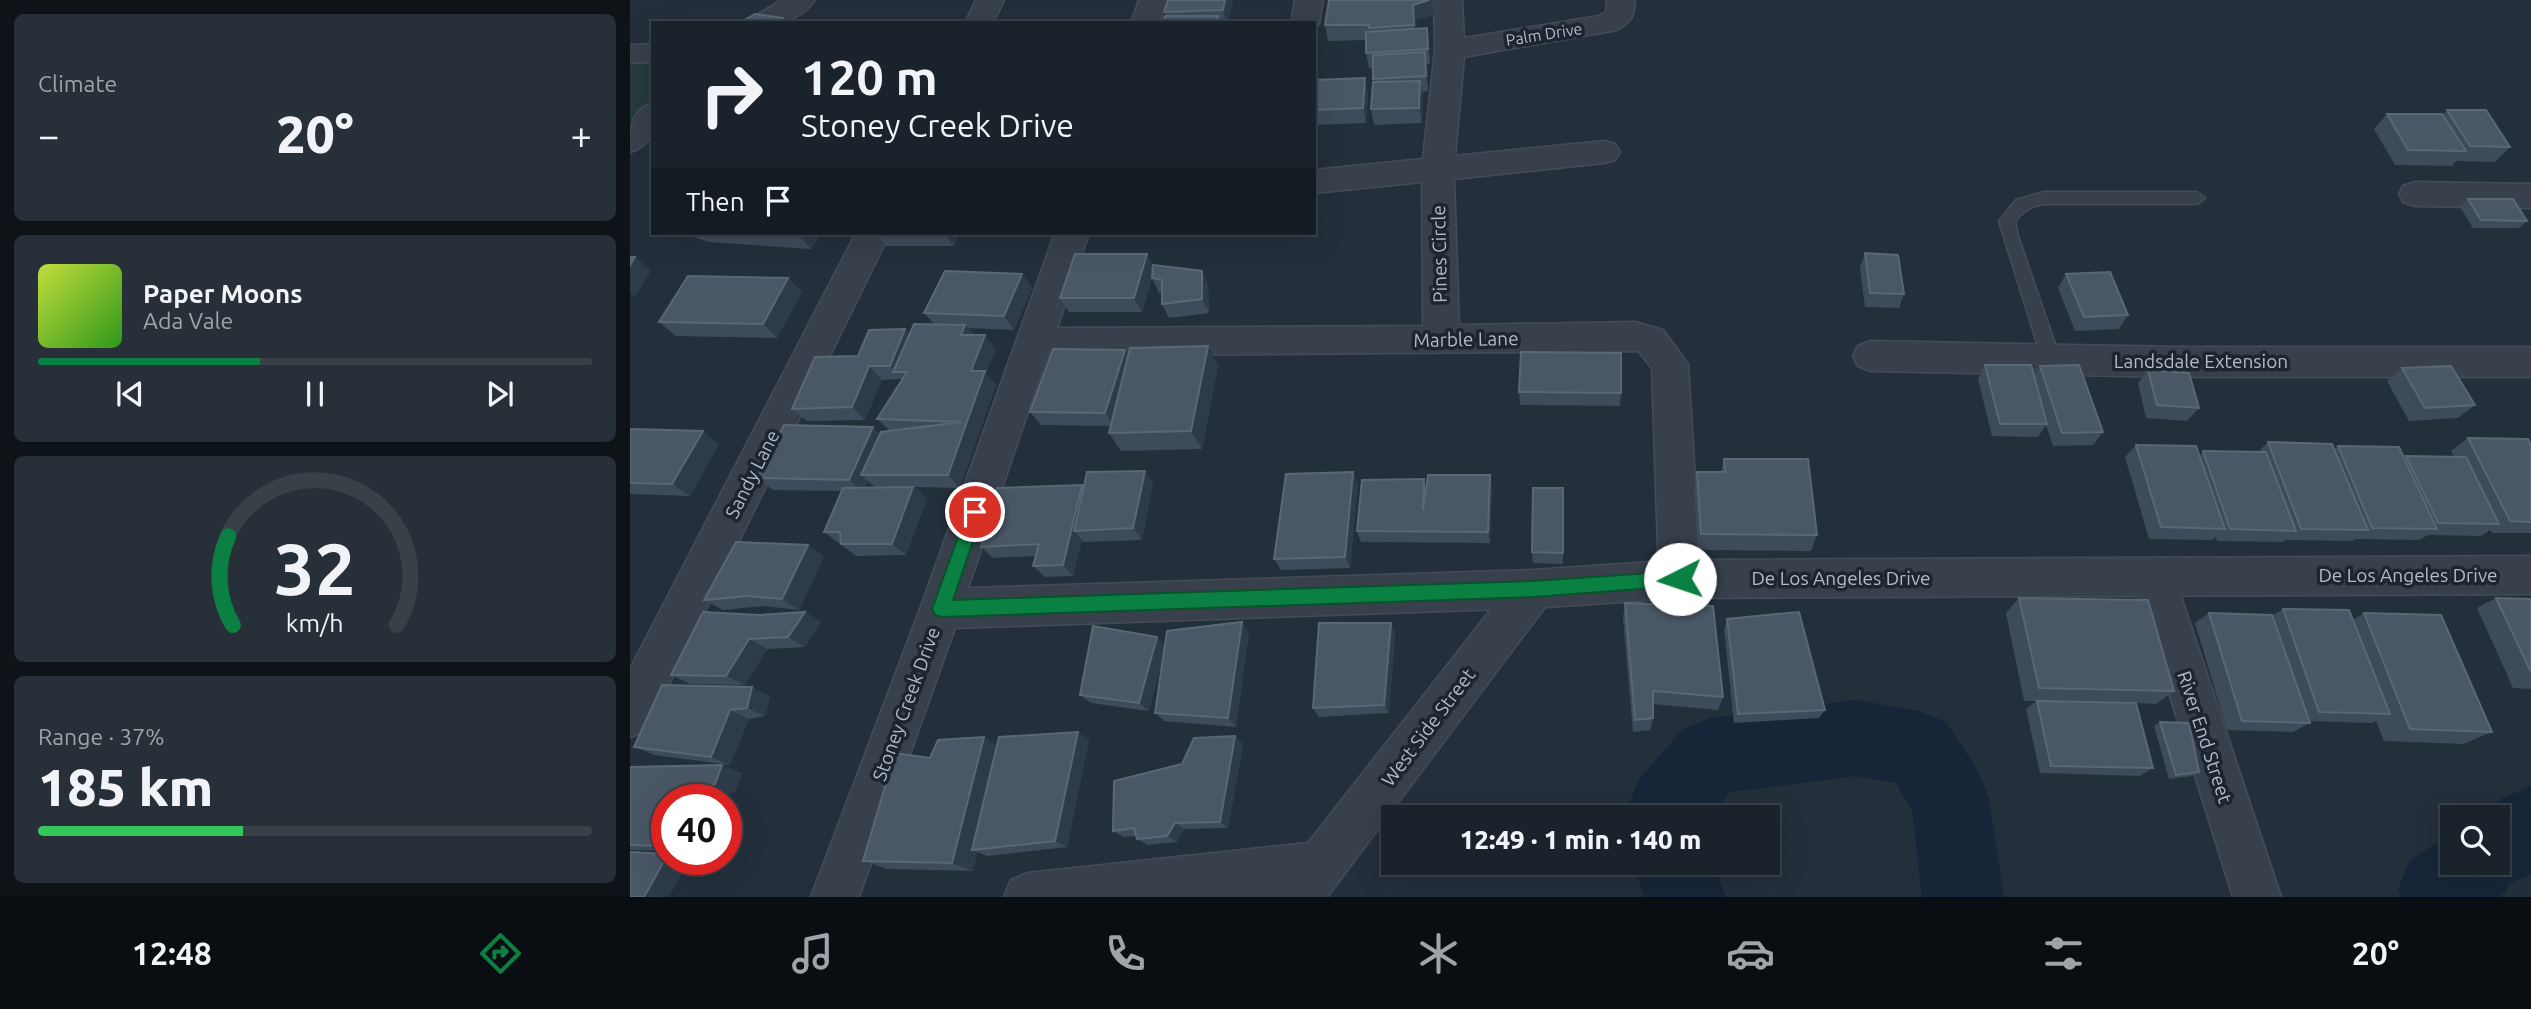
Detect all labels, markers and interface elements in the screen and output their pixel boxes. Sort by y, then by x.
street label: Palm Drive [1504,19,1584,49]
icon: right [686,49,777,140]
text: 120 m [801,49,938,104]
text: Climate [38,71,117,96]
text: 20° [276,105,354,163]
text: Stoney Creek Drive [801,107,1074,143]
text: − [38,114,59,156]
text: + [571,114,592,156]
icon: arrive [759,182,797,220]
text: Then [686,187,745,216]
street label: Pines Circle [1427,205,1451,303]
text: Paper Moons [143,279,302,308]
text: Ada Vale [143,308,233,333]
street label: Marble Lane [1413,327,1519,351]
street label: Landsdale Extension [2114,350,2288,372]
icon: previous [111,375,149,413]
icon: pause [296,375,334,413]
icon: next [481,375,519,413]
street label: Sandy Lane [720,426,784,522]
pin [945,482,1005,542]
icon: arrive [956,493,994,531]
text: 32 [274,527,356,609]
position arrow [1643,542,1717,616]
street label: De Los Angeles Drive [2318,564,2498,586]
street label: De Los Angeles Drive [1751,567,1931,589]
text: km/h [286,609,344,637]
street label: Stoney Creek Drive [868,624,944,784]
street label: West Side Street [1377,663,1480,790]
street label: River End Street [2173,668,2237,806]
text: Range · 37% [38,724,165,749]
text: 185 km [38,758,213,816]
speed limit sign: 40 [651,784,742,875]
map controls [2440,805,2510,875]
button: search [2440,805,2510,875]
text: 12:49 · 1 min · 140 m [1460,825,1701,854]
icon: directions [476,929,525,978]
icon: music [788,929,837,978]
icon: phone [1101,929,1150,978]
icon: climate [1414,929,1463,978]
icon: car [1726,929,1775,978]
icon: filters [2039,929,2088,978]
text: 12:48 [132,935,212,971]
text: 20° [2352,935,2399,971]

